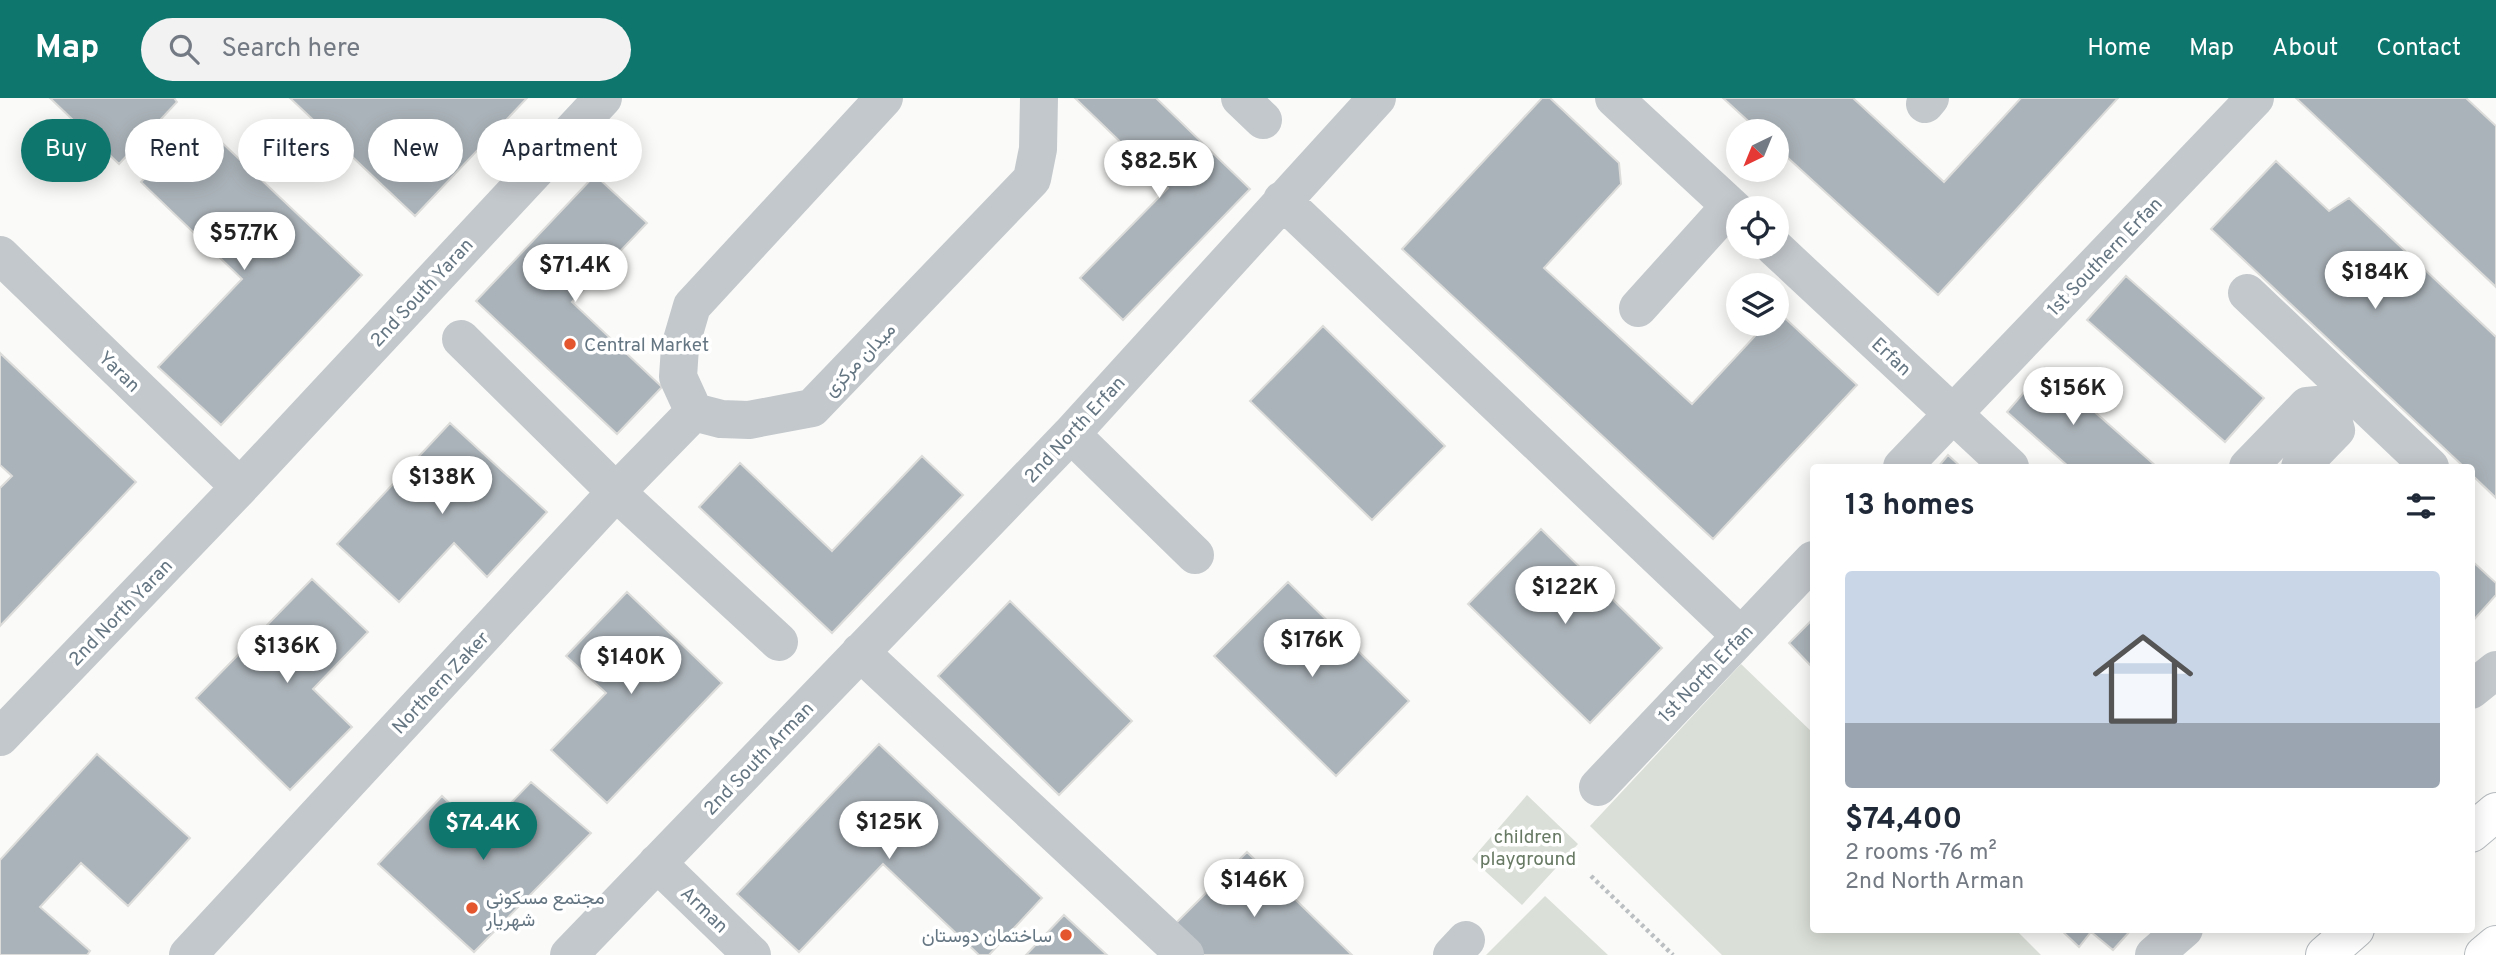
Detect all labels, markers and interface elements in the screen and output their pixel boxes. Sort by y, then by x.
search box [141,18,631,81]
text: Map [35,28,99,70]
icon: search [165,30,203,68]
text: Search here [221,33,360,66]
text: Home [2087,34,2151,64]
text: Map [2189,34,2234,64]
text: About [2272,34,2338,64]
text: Contact [2376,34,2461,64]
chip: Buy [21,119,111,182]
chip: Rent [125,119,224,182]
chip: Filters [238,119,354,182]
chip: New [368,119,463,182]
chip: Apartment [477,119,642,182]
north arrow [1726,119,1788,182]
map controls [1726,119,1789,336]
pin: $82.5K [1102,140,1216,200]
text: $82.5K [1120,148,1198,177]
street label: 1st Southern Erfan [2043,193,2168,322]
button: locate [1726,196,1789,259]
pin: $57.7K [187,212,301,272]
text: $57.7K [209,220,279,249]
street label: 2nd South Yaran [366,234,479,353]
pin: $71.4K [518,244,632,304]
text: $71.4K [539,252,611,281]
pin: $184K [2326,252,2424,311]
text: $184K [2341,259,2409,288]
button: layers [1726,273,1789,336]
street label: میدان مرکزی [819,318,902,402]
street label: Erfan [1866,333,1916,382]
place label: Central Market [584,334,709,358]
marker: Central Market [562,336,578,352]
street label: Yaran [93,347,145,398]
pin: $156K [2024,368,2122,427]
street label: 2nd North Erfan [1020,372,1131,489]
text: $156K [2039,375,2107,404]
pin: $138K [393,456,491,516]
text: $138K [408,464,476,493]
icon: filters [2402,487,2440,525]
text: 13 homes [1845,488,1975,525]
street label: 2nd North Yaran [64,555,179,672]
pin: $122K [1516,566,1614,626]
text: $122K [1531,574,1599,603]
icon: home [2080,616,2206,742]
pin: $176K [1263,620,1361,679]
street label: 1st North Erfan [1654,620,1759,728]
pin: $136K [238,626,336,685]
street label: Northern Zaker [388,626,496,740]
text: $176K [1280,627,1344,656]
text: $136K [253,633,321,662]
pin: $140K [582,636,680,696]
text: $140K [596,644,666,673]
street label: 2nd South Arman [699,698,820,821]
pin: $74.4K [426,802,540,862]
pin: $125K [840,802,938,861]
text: $74,400 [1845,802,1962,839]
text: $125K [855,809,923,838]
text: $74.4K [445,810,521,839]
park label: children playground [1480,826,1576,872]
text: 2 rooms · 76 m² [1845,839,1997,868]
pin: $146K [1205,860,1303,919]
text: $146K [1220,867,1288,896]
text: 2nd North Arman [1845,868,2024,897]
street label: Arman [675,882,733,939]
place label: مجتمع مسکونی شهریار [485,887,605,933]
marker: مجتمع مسکونی شهریار [464,900,480,916]
place label: ساختمان دوستان [922,925,1052,949]
marker: ساختمان دوستان [1058,927,1074,943]

